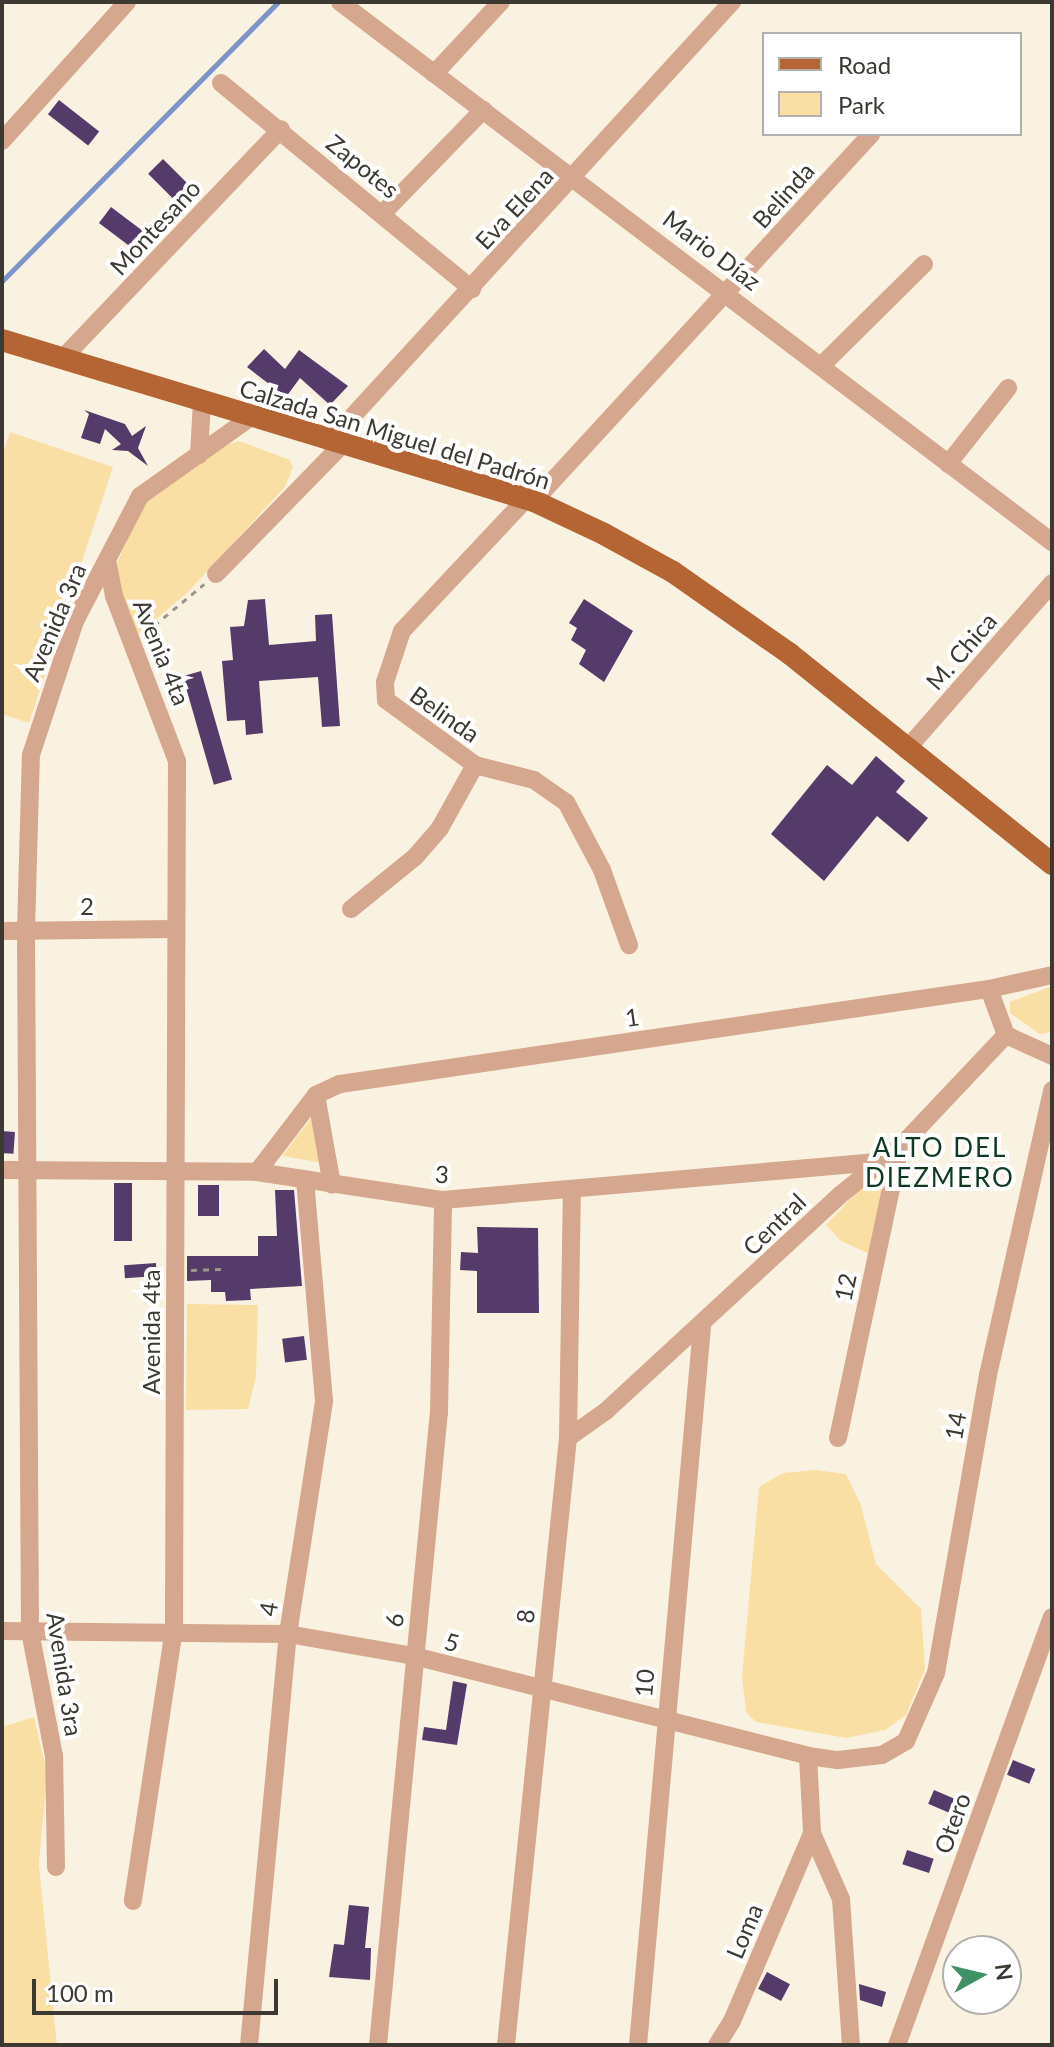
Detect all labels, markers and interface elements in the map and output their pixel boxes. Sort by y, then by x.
legend [762,32,1022,136]
text: Road [838,50,891,79]
text: Park [838,90,885,119]
street label: Zapotes [321,128,405,204]
street label: Belinda [746,156,820,234]
street label: Eva Elena [469,161,559,255]
street label: Montesano [104,174,206,280]
street label: Mario Díaz [658,204,766,296]
street label: Calzada San Miguel del Padrón [236,373,554,495]
street label: Avenida 3ra [16,559,92,685]
street label: Avenia 4ta [128,595,196,709]
street label: M. Chica [920,607,1002,695]
street label: Belinda [405,680,485,748]
street label: 2 [80,892,94,920]
street label: 1 [623,1002,641,1032]
district label: ALTO DEL DIEZMERO [865,1132,1015,1194]
street label: 3 [434,1159,450,1189]
street label: Central [737,1187,811,1261]
street label: Avenida 4ta [137,1269,165,1395]
street label: 12 [828,1270,862,1304]
street label: 14 [938,1410,972,1442]
street label: 4 [253,1600,283,1618]
street label: 8 [510,1608,540,1624]
street label: Avenida 3ra [41,1610,89,1738]
street label: 6 [379,1612,409,1628]
street label: 5 [442,1626,462,1658]
street label: 10 [628,1668,660,1698]
street label: Otero [928,1789,976,1857]
street label: Loma [720,1899,768,1963]
north arrow [942,1935,1022,2015]
text: N [990,1962,1019,1982]
scale bar [36,1963,282,2013]
text: 100 m [46,1978,114,2007]

